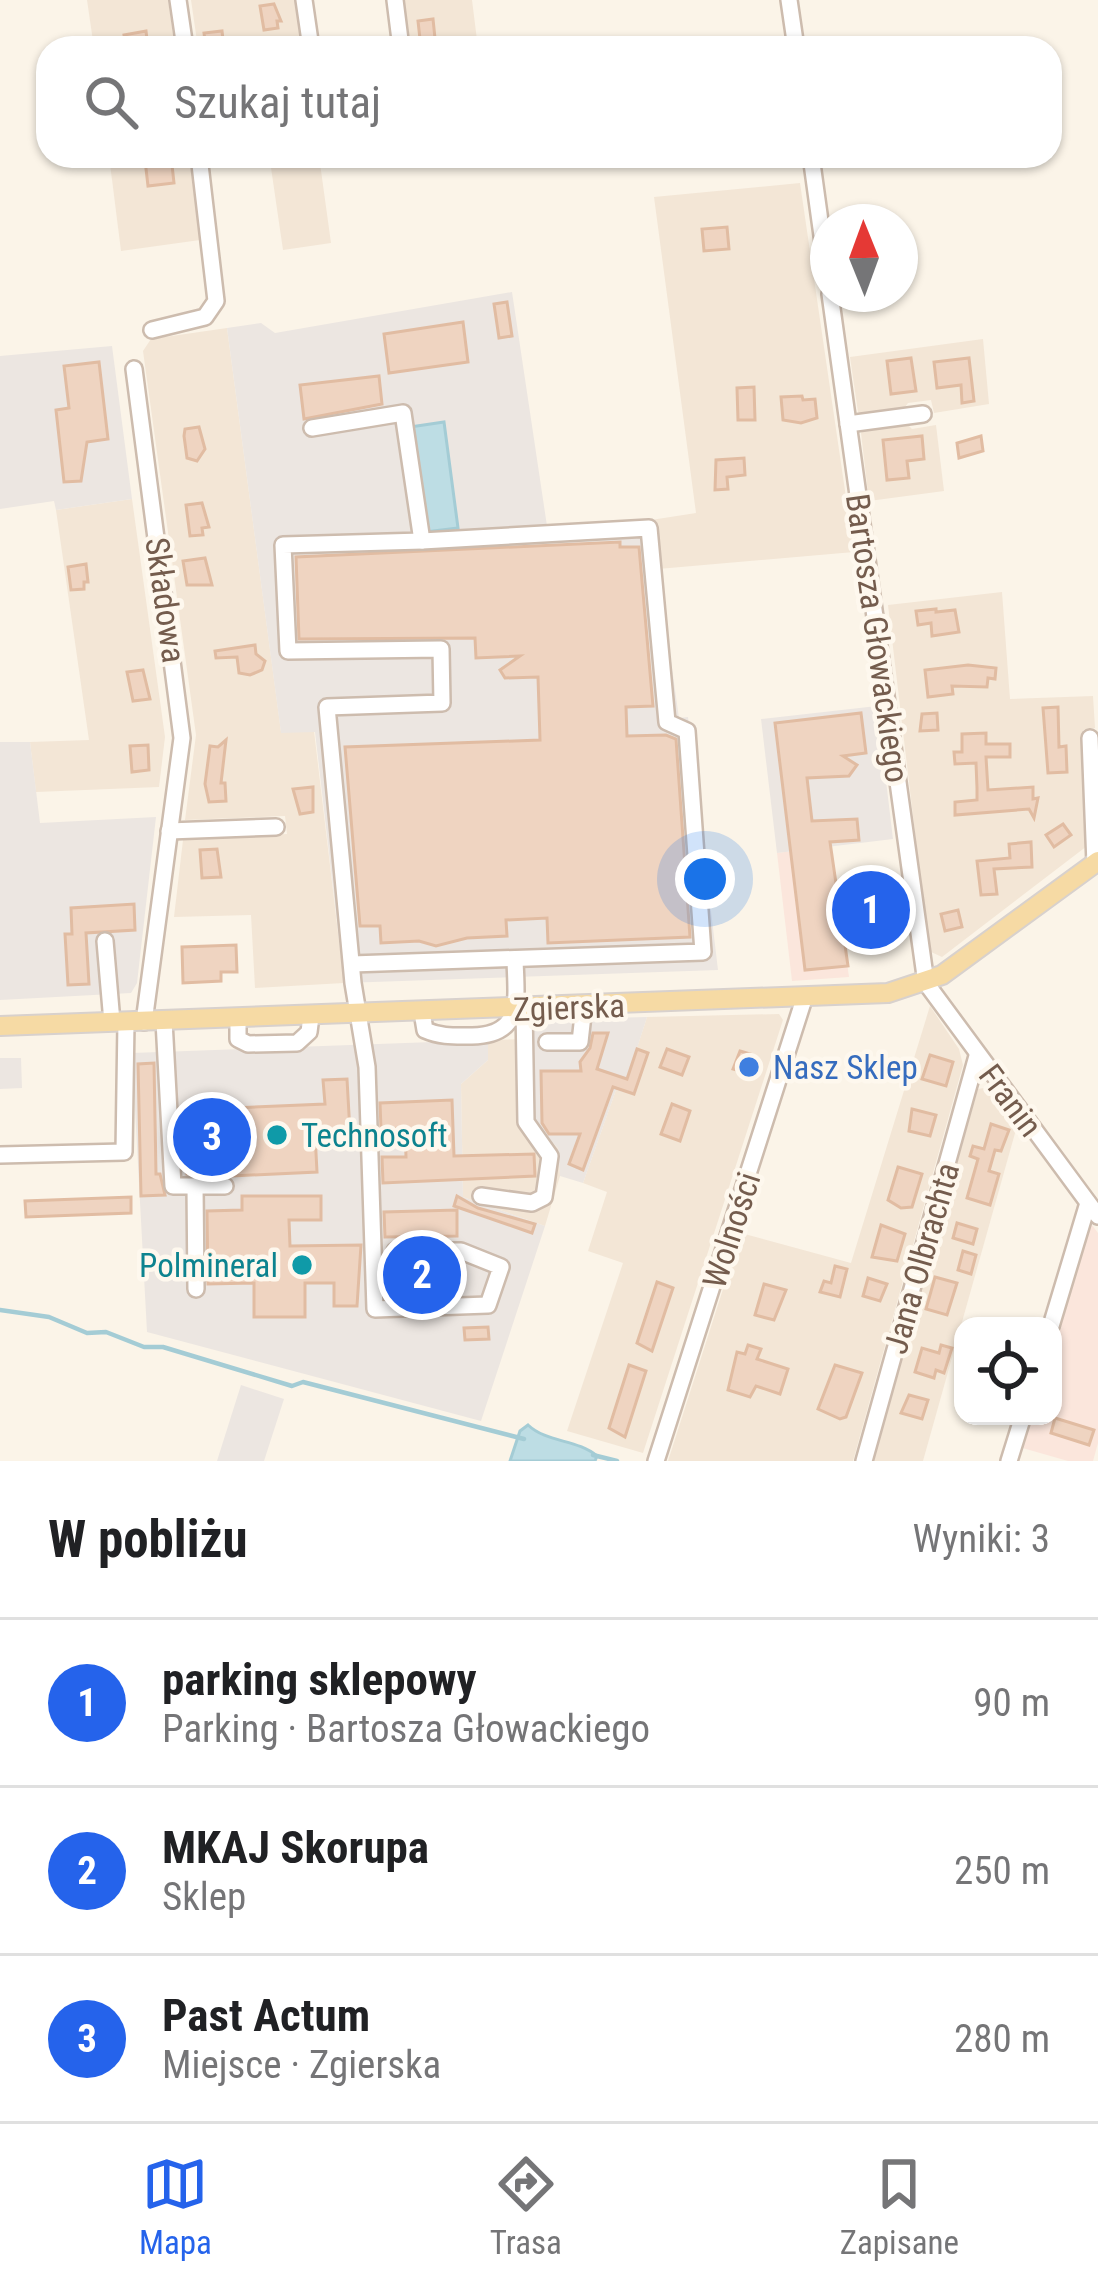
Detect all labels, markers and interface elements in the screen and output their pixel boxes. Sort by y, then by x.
search box [36,36,1062,168]
icon: search [78,69,144,135]
text: Szukaj tutaj [174,76,381,129]
north arrow [810,204,918,312]
street label: Bartosza Głowackiego [838,491,917,785]
street label: Składowa [137,535,194,665]
your location [675,849,735,909]
pin: 1 [832,865,910,955]
street label: Zgierska [512,986,626,1029]
place label: Nasz Sklep [773,1048,918,1087]
marker: Nasz Sklep [736,1054,762,1080]
street label: Franin [971,1057,1050,1144]
pin: 3 [173,1092,251,1182]
place label: Technosoft [301,1116,448,1155]
marker: Technosoft [264,1122,290,1148]
street label: Jana Olbrachta [876,1158,967,1358]
street label: Wolności [695,1167,768,1293]
pin: 2 [383,1230,461,1320]
place label: Polmineral [139,1246,278,1285]
marker: Polmineral [289,1252,315,1278]
map controls [954,1317,1062,1425]
button: locate [954,1317,1062,1425]
text: W pobliżu [48,1510,248,1569]
text: Wyniki: 3 [912,1516,1050,1562]
text: parking sklepowy [162,1653,476,1706]
text: 1 [77,1680,97,1726]
text: 90 m [973,1680,1050,1726]
text: Parking · Bartosza Głowackiego [162,1706,650,1752]
text: MKAJ Skorupa [162,1821,429,1874]
text: 2 [77,1848,97,1894]
text: 250 m [954,1848,1050,1894]
text: Sklep [162,1874,246,1920]
text: Past Actum [162,1989,370,2042]
text: 3 [77,2016,97,2062]
text: 280 m [954,2016,1050,2062]
text: Miejsce · Zgierska [162,2042,441,2088]
tab: Mapa [139,2151,212,2262]
tab: Trasa [490,2151,562,2262]
tab: Zapisane [840,2151,959,2262]

